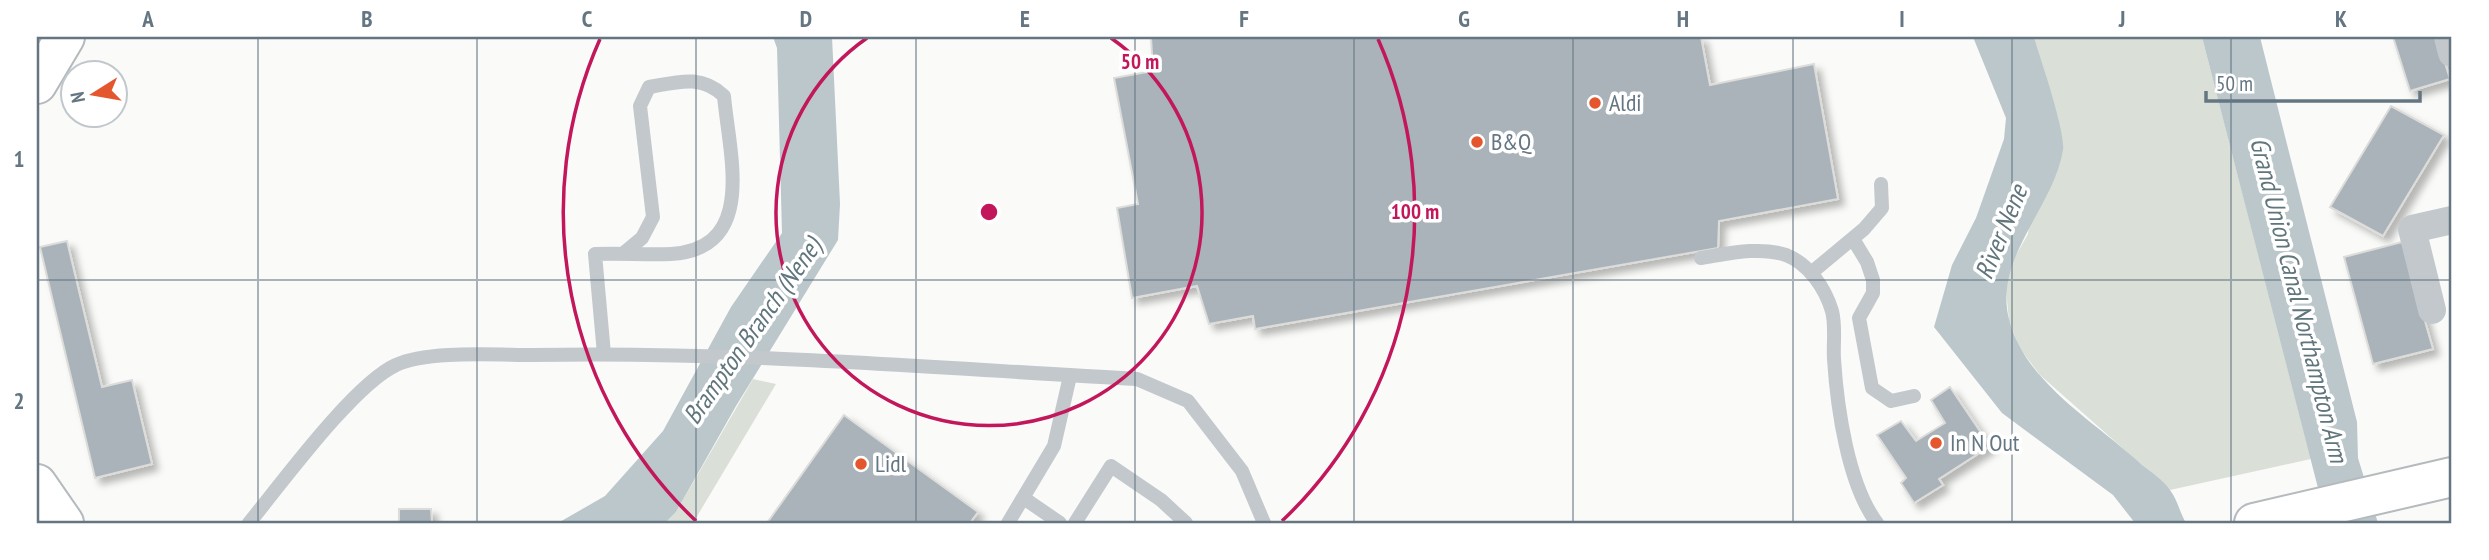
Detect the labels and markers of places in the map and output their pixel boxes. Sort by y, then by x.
place label: Aldi [1609,87,1642,118]
marker: Aldi [1587,95,1603,111]
place label: B&Q [1491,126,1532,157]
marker: B&Q [1469,134,1485,150]
centre of rings [977,200,1001,224]
place label: In N Out [1950,427,2020,458]
marker: In N Out [1928,435,1944,451]
place label: Lidl [875,448,907,479]
marker: Lidl [853,456,869,472]

